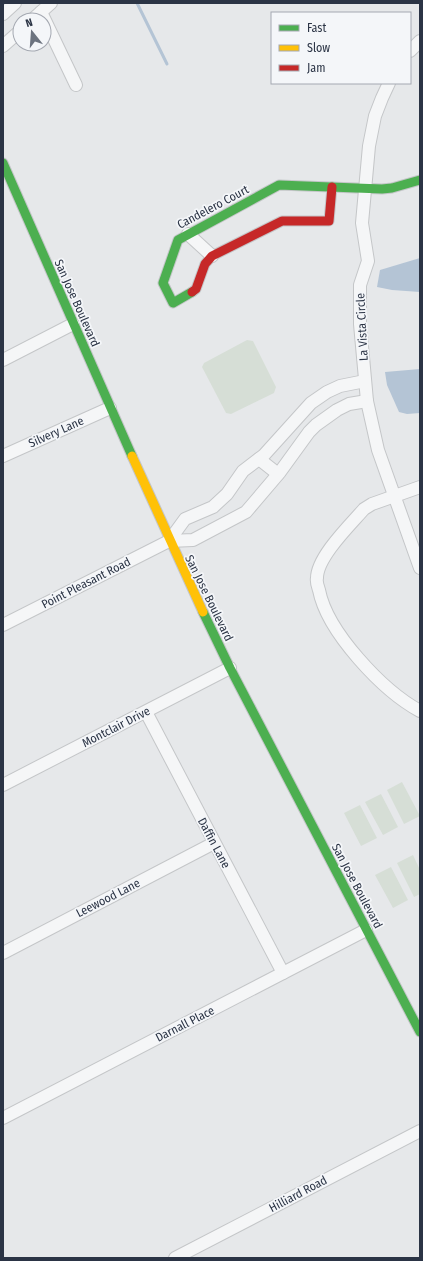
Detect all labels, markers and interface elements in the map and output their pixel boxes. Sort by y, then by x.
north arrow [12,12,52,52]
legend [271,12,411,84]
text: N [24,16,34,30]
text: Fast [307,21,326,35]
text: Slow [307,41,330,55]
text: Jam [307,61,325,75]
street label: Candelero Court [175,182,251,232]
street label: San Jose Boulevard [52,257,102,349]
street label: La Vista Circle [353,293,371,361]
street label: Silvery Lane [26,414,86,450]
street label: San Jose Boulevard [182,553,236,643]
street label: Point Pleasant Road [39,554,133,612]
street label: Montclair Drive [80,704,152,750]
street label: Daffin Lane [195,815,233,871]
street label: San Jose Boulevard [329,841,385,931]
street label: Leewood Lane [74,876,142,920]
street label: Darnall Place [153,1003,217,1045]
street label: Hilliard Road [267,1173,329,1215]

